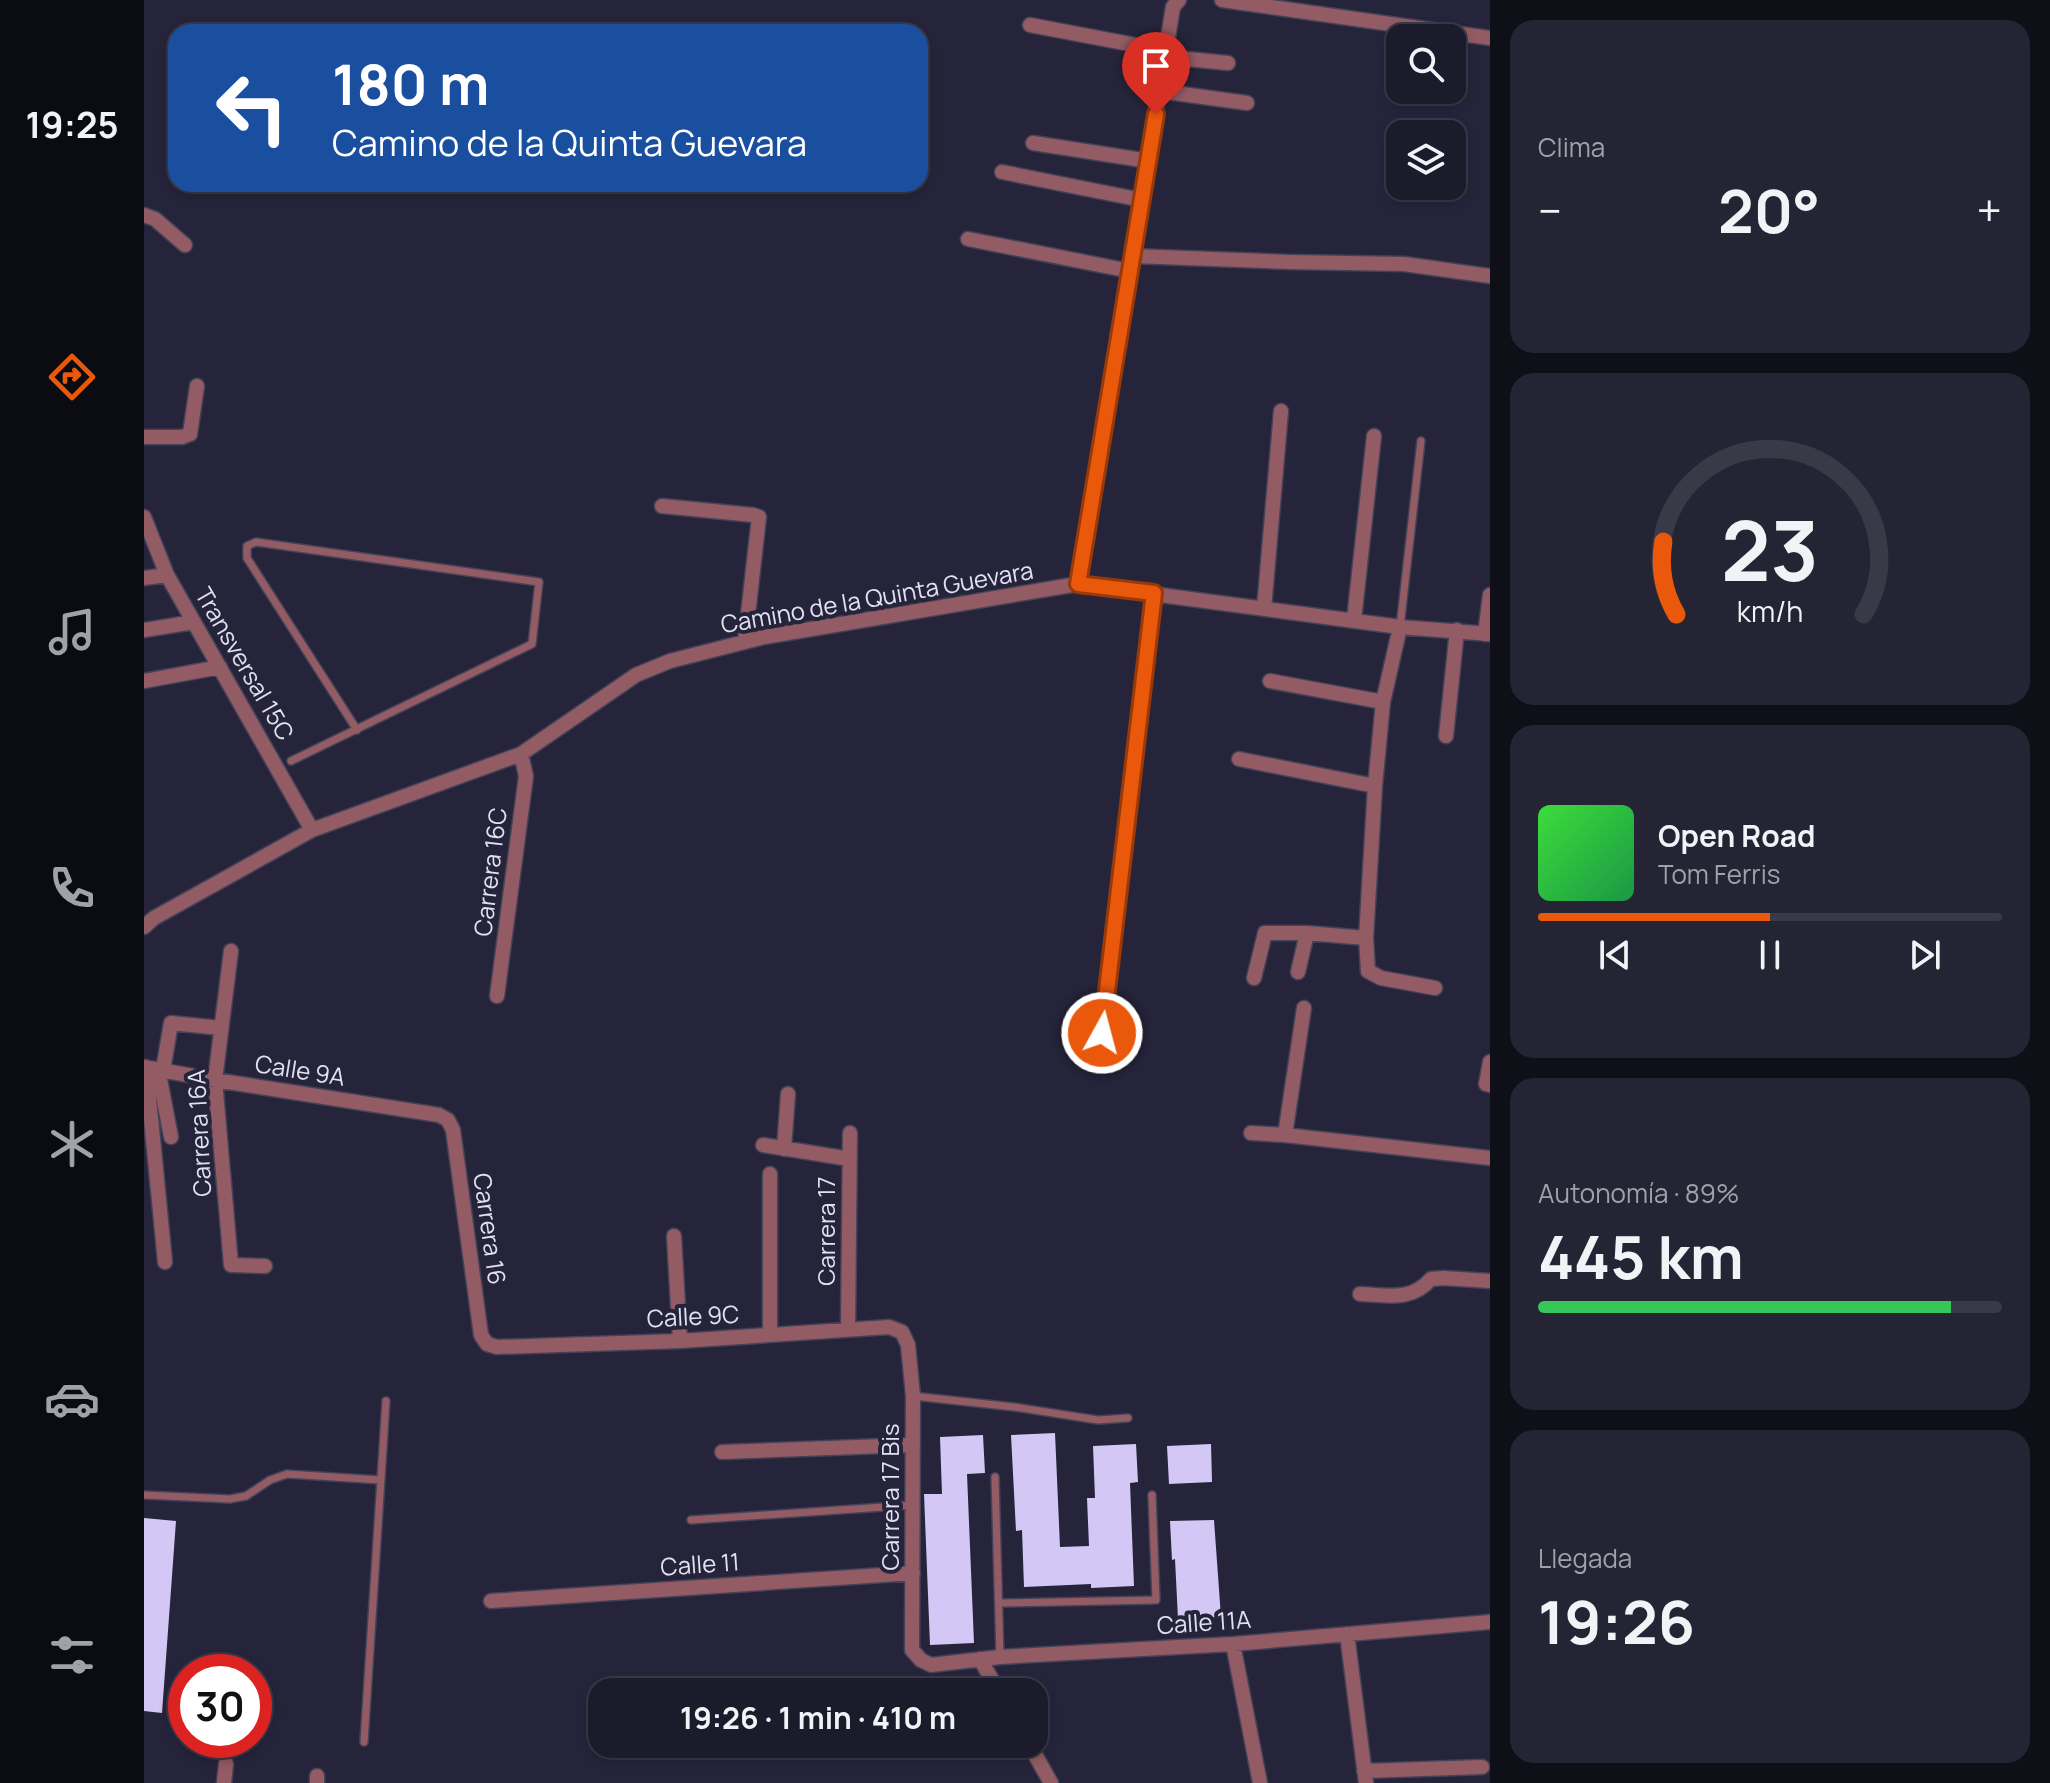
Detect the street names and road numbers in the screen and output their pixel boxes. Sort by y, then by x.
street label: Camino de la Quinta Guevara [718,553,1036,640]
street label: Transversal 15C [188,581,302,746]
street label: Carrera 16C [465,806,514,938]
street label: Calle 9A [253,1046,348,1093]
street label: Carrera 16A [179,1069,218,1198]
street label: Carrera 16 [466,1171,515,1287]
street label: Carrera 17 [809,1176,842,1286]
street label: Calle 9C [646,1297,740,1334]
street label: Carrera 17 Bis [873,1423,906,1571]
street label: Calle 11 [659,1544,741,1583]
street label: Calle 11A [1156,1602,1252,1641]

